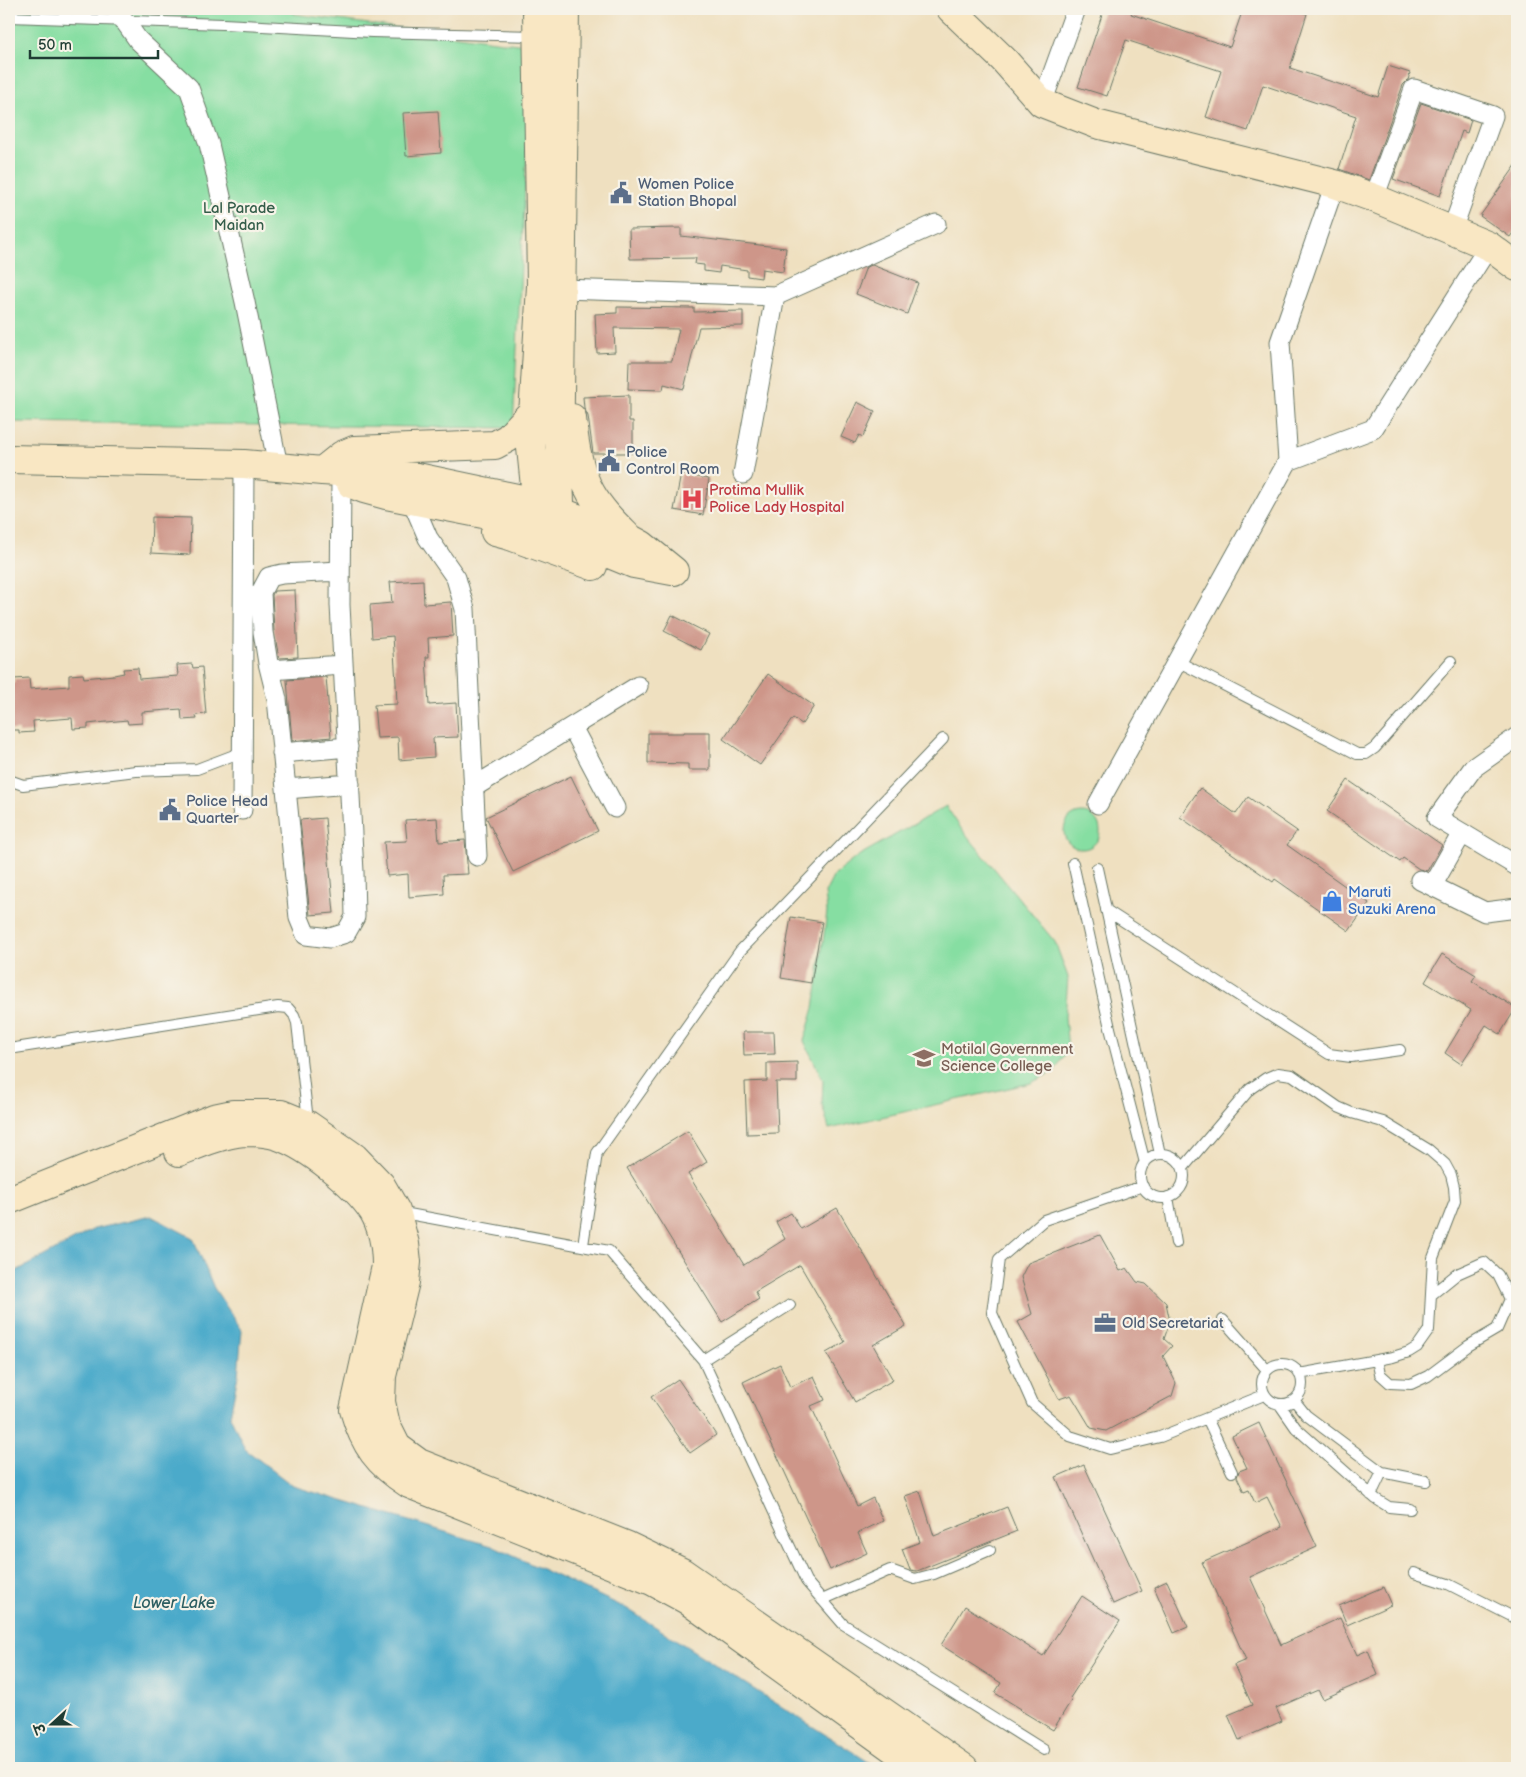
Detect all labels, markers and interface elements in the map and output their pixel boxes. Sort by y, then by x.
scale bar [30,28,158,60]
text: 50 m [38,36,72,55]
place label: Women Police Station Bhopal [638,175,737,211]
public building icon: Women Police Station Bhopal [608,180,634,206]
park label: Lal Parade Maidan [203,199,275,235]
place label: Police Control Room [626,443,719,479]
public building icon: Police Control Room [596,448,622,474]
place label: Protima Mullik Police Lady Hospital [709,481,844,517]
hospital icon: Protima Mullik Police Lady Hospital [679,486,705,512]
place label: Police Head Quarter [186,792,268,828]
public building icon: Police Head Quarter [157,797,183,823]
place label: Maruti Suzuki Arena [1348,883,1436,919]
shop icon: Maruti Suzuki Arena [1319,888,1345,914]
place label: Motilal Government Science College [941,1040,1074,1076]
school or university icon: Motilal Government Science College [911,1045,937,1071]
office icon: Old Secretariat [1092,1310,1118,1336]
place label: Old Secretariat [1122,1314,1224,1333]
water label: Lower Lake [133,1594,215,1613]
north arrow [28,1700,78,1750]
text: उ [30,1720,51,1738]

